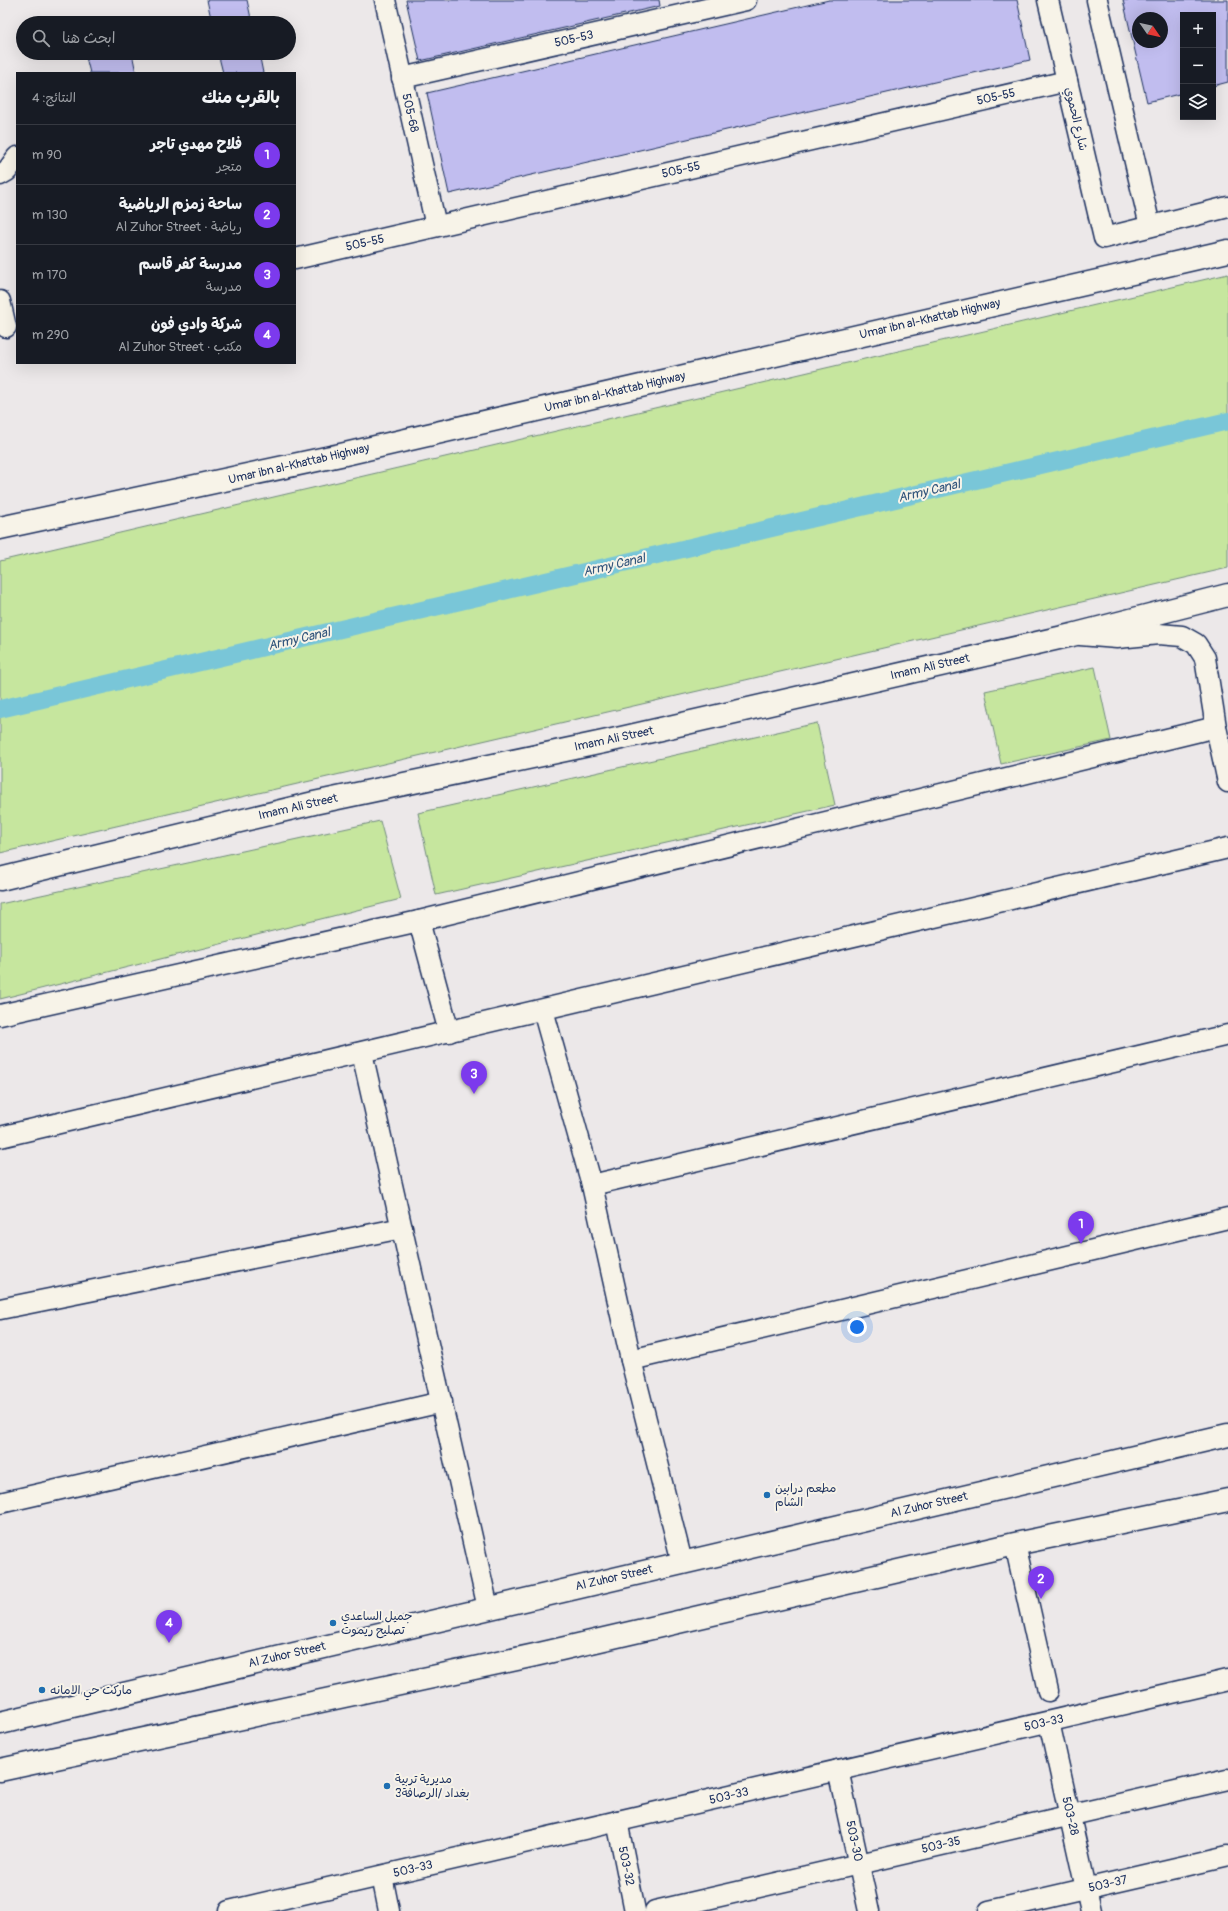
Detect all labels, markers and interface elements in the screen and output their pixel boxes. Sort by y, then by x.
north arrow [1132,12,1168,48]
map controls [1180,12,1216,120]
button: + [1180,12,1216,48]
search box [16,16,296,60]
icon: search [30,27,52,49]
street label: 505-53 [553,27,595,51]
text: ابحث هنا [62,29,115,48]
button: − [1180,48,1216,84]
button: layers [1180,84,1216,120]
street label: 505-55 [975,85,1017,109]
street label: شارع الحموي [1060,86,1091,152]
text: بالقرب منك [202,87,280,108]
text: النتائج: 4 [32,90,76,106]
street label: 505-68 [398,92,422,134]
text: فلاح مهدي تاجر [150,135,242,154]
text: 90 m [32,147,62,163]
text: 1 [264,147,270,163]
street label: 505-55 [660,158,702,182]
text: متجر [217,159,242,175]
text: ساحة زمزم الرياضية [119,195,242,214]
text: 130 m [32,207,68,223]
text: 2 [263,207,271,223]
text: رياضة · Al Zuhor Street [115,219,242,235]
street label: 505-55 [344,231,386,255]
text: مدرسة كفر قاسم [139,255,242,274]
text: 170 m [32,267,67,283]
text: 3 [263,267,271,283]
text: مدرسة [206,279,242,295]
street label: Umar ibn al-Khattab Highway [858,295,1002,343]
text: شركة وادي فون [151,315,242,334]
text: 290 m [32,327,69,343]
text: 4 [263,327,271,343]
text: مكتب · Al Zuhor Street [118,339,242,355]
street label: Umar ibn al-Khattab Highway [543,368,687,416]
street label: Umar ibn al-Khattab Highway [227,440,371,488]
water label: Army Canal [896,476,963,506]
water label: Army Canal [581,550,648,580]
water label: Army Canal [266,624,333,654]
street label: Imam Ali Street [889,651,971,683]
street label: Imam Ali Street [573,723,655,755]
street label: Imam Ali Street [257,791,339,823]
pin: 3 [461,1061,487,1094]
pin: 1 [1068,1211,1094,1244]
your location [847,1317,867,1337]
place label: مطعم درابين الشام [775,1481,836,1511]
street label: Al Zuhor Street [889,1489,969,1521]
marker: مطعم درابين الشام [762,1490,772,1500]
street label: Al Zuhor Street [574,1562,654,1594]
pin: 2 [1028,1566,1054,1599]
place label: جميل الساعدي تصليح ريموت [341,1609,413,1639]
pin: 4 [156,1610,182,1643]
marker: جميل الساعدي تصليح ريموت [328,1618,338,1628]
street label: Al Zuhor Street [247,1639,327,1671]
place label: ماركت حي الامانه [50,1683,132,1701]
marker: ماركت حي الامانه [37,1685,47,1695]
street label: 503-33 [1023,1711,1065,1735]
place label: مديرية تربية بغداد /الرصافة3 [395,1772,469,1801]
marker: مديرية تربية بغداد /الرصافة3 [382,1781,392,1791]
street label: 503-33 [708,1784,750,1808]
street label: 503-28 [1058,1795,1082,1837]
street label: 503-30 [842,1819,866,1863]
street label: 503-35 [920,1833,962,1857]
street label: 503-32 [615,1845,638,1887]
street label: 503-33 [392,1857,434,1881]
street label: 503-37 [1087,1872,1130,1896]

